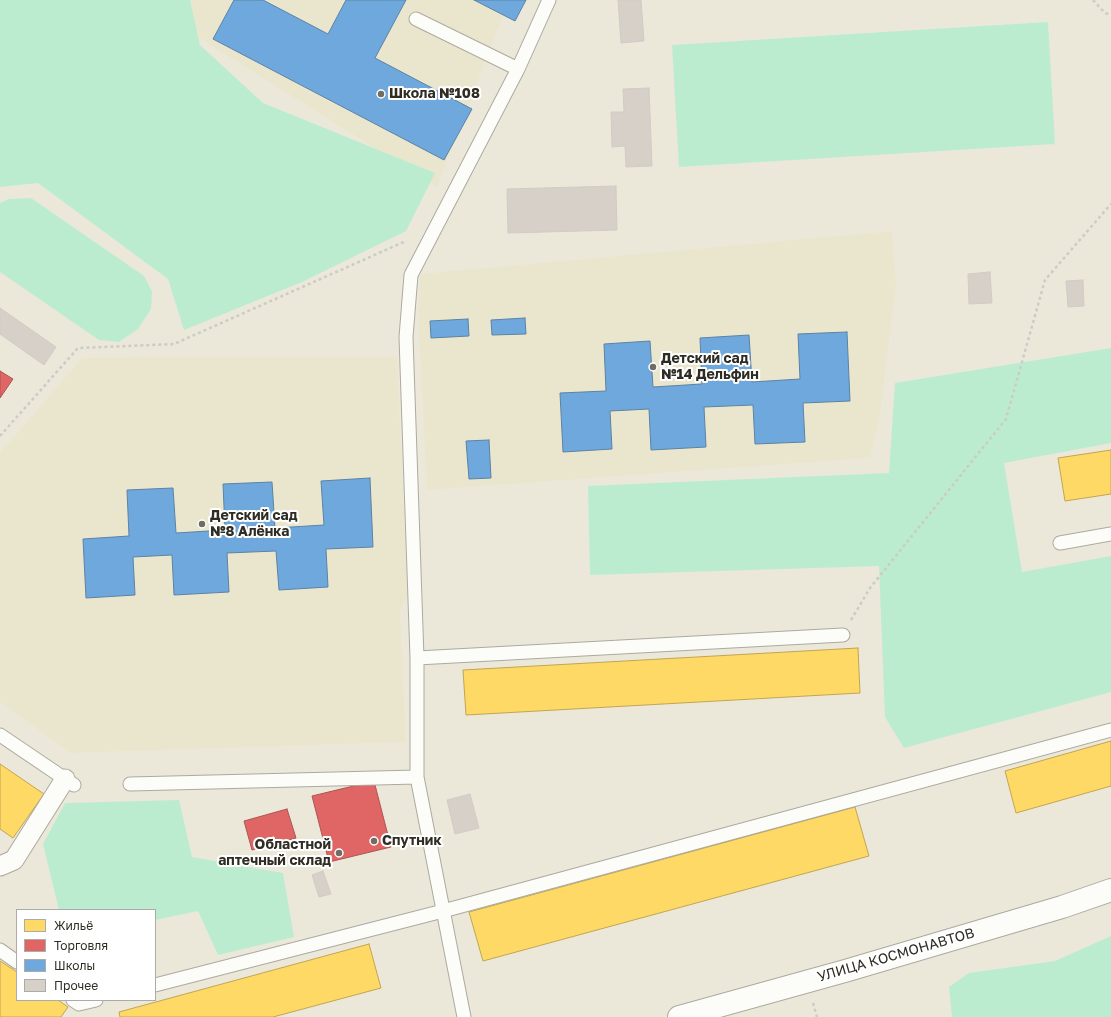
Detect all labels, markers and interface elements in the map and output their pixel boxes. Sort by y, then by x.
place label: Школа №108 [389,86,480,102]
marker: Школа №108 [376,89,386,99]
place label: Детский сад №14 Дельфин [661,351,759,384]
marker: Детский сад №14 Дельфин [648,362,658,372]
place label: Детский сад №8 Алёнка [210,508,297,540]
marker: Детский сад №8 Алёнка [197,519,207,529]
place label: Спутник [382,833,441,849]
marker: Спутник [369,836,379,846]
place label: Областной аптечный склад [218,837,331,870]
marker: Областной аптечный склад [334,848,344,858]
legend [16,909,156,1001]
text: Жильё [54,918,93,933]
street label: УЛИЦА КОСМОНАВТОВ [816,925,976,985]
text: Торговля [54,938,108,953]
text: Школы [54,958,95,973]
text: Прочее [54,978,98,993]

